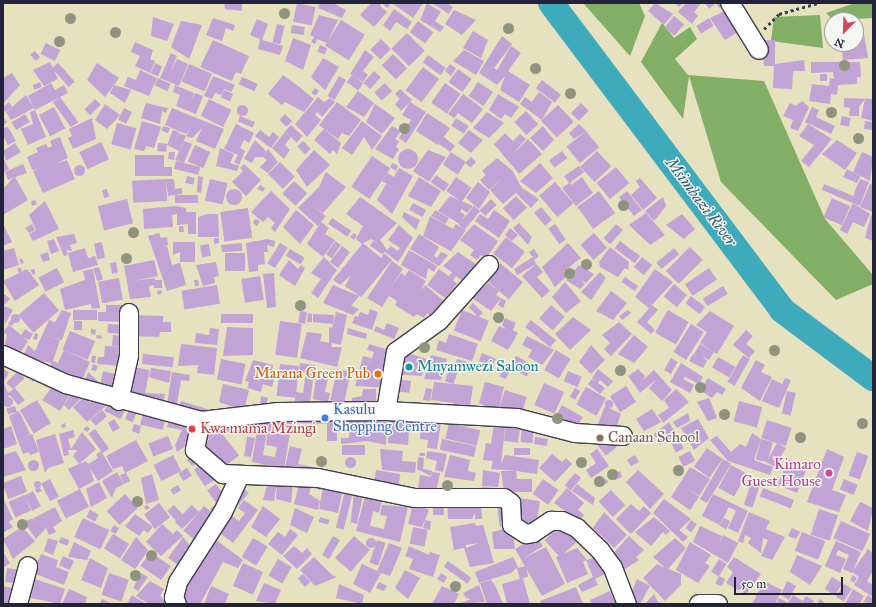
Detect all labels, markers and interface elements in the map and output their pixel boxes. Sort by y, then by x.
north arrow [824,12,864,52]
text: N [833,35,846,50]
water label: Msimbazi River [661,154,741,250]
place label: Mnyamwezi Saloon [417,358,539,376]
marker: Mnyamwezi Saloon [404,362,414,372]
place label: Marana Green Pub [254,365,370,383]
marker: Marana Green Pub [373,369,383,379]
place label: Kasulu Shopping Centre [333,400,437,435]
marker: Kasulu Shopping Centre [320,413,330,423]
place label: Kwa mama Mzingi [200,420,316,438]
marker: Kwa mama Mzingi [187,424,197,434]
place label: Canaan School [608,429,699,447]
marker: Canaan School [595,433,605,443]
place label: Kimaro Guest House [742,455,821,490]
marker: Kimaro Guest House [824,468,834,478]
scale bar [736,569,845,595]
text: 50 m [741,577,766,591]

